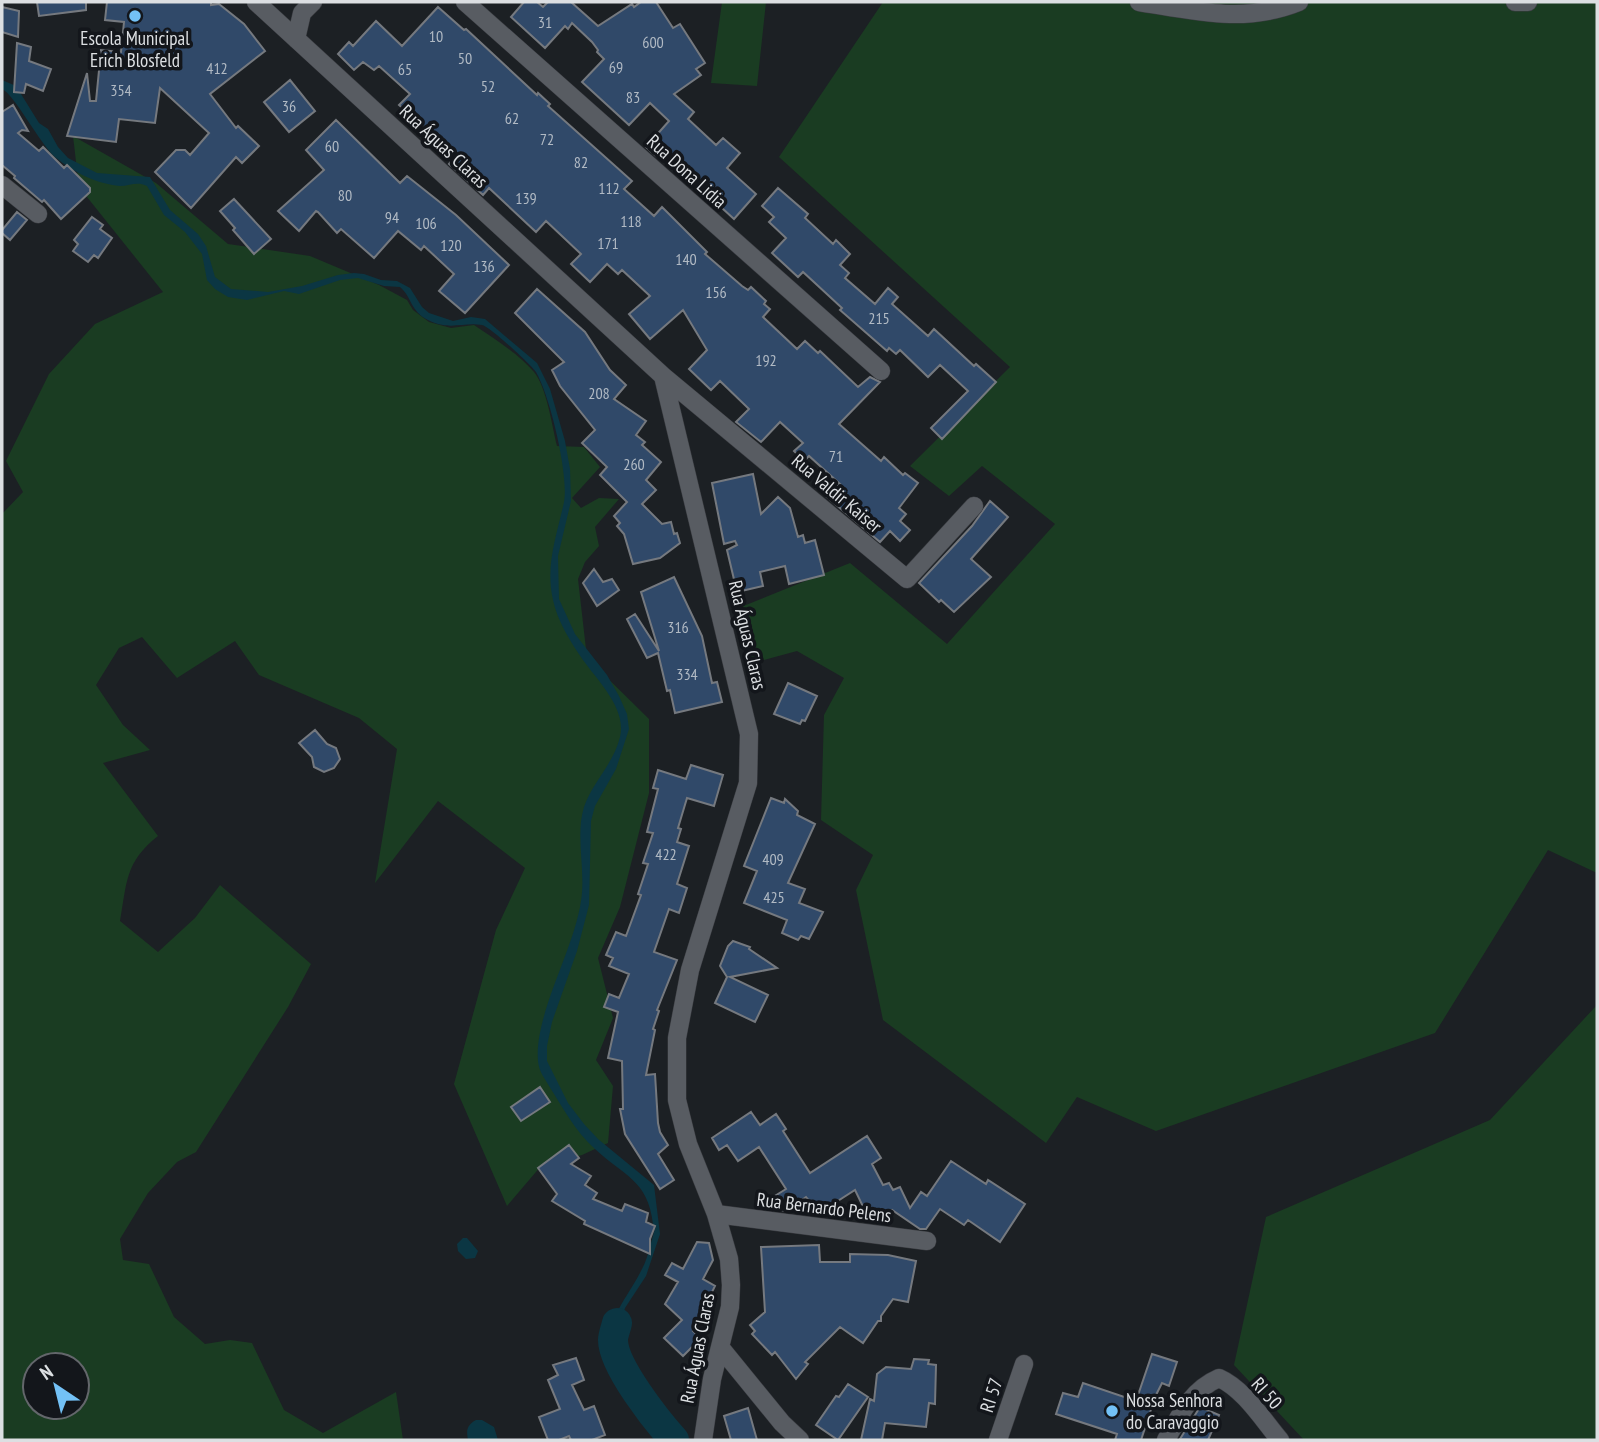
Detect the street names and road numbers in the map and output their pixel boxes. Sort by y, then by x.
street label: Rua Águas Claras [395,99,493,193]
street label: Rua Dona Lidia [642,129,732,213]
street label: Rua Valdir Kaiser [787,448,888,538]
street label: Rua Águas Claras [724,578,772,692]
street label: Rua Bernardo Pelens [755,1187,893,1227]
street label: Rua Águas Claras [675,1291,719,1405]
street label: RI 50 [1246,1372,1288,1414]
street label: RI 57 [974,1375,1008,1415]

